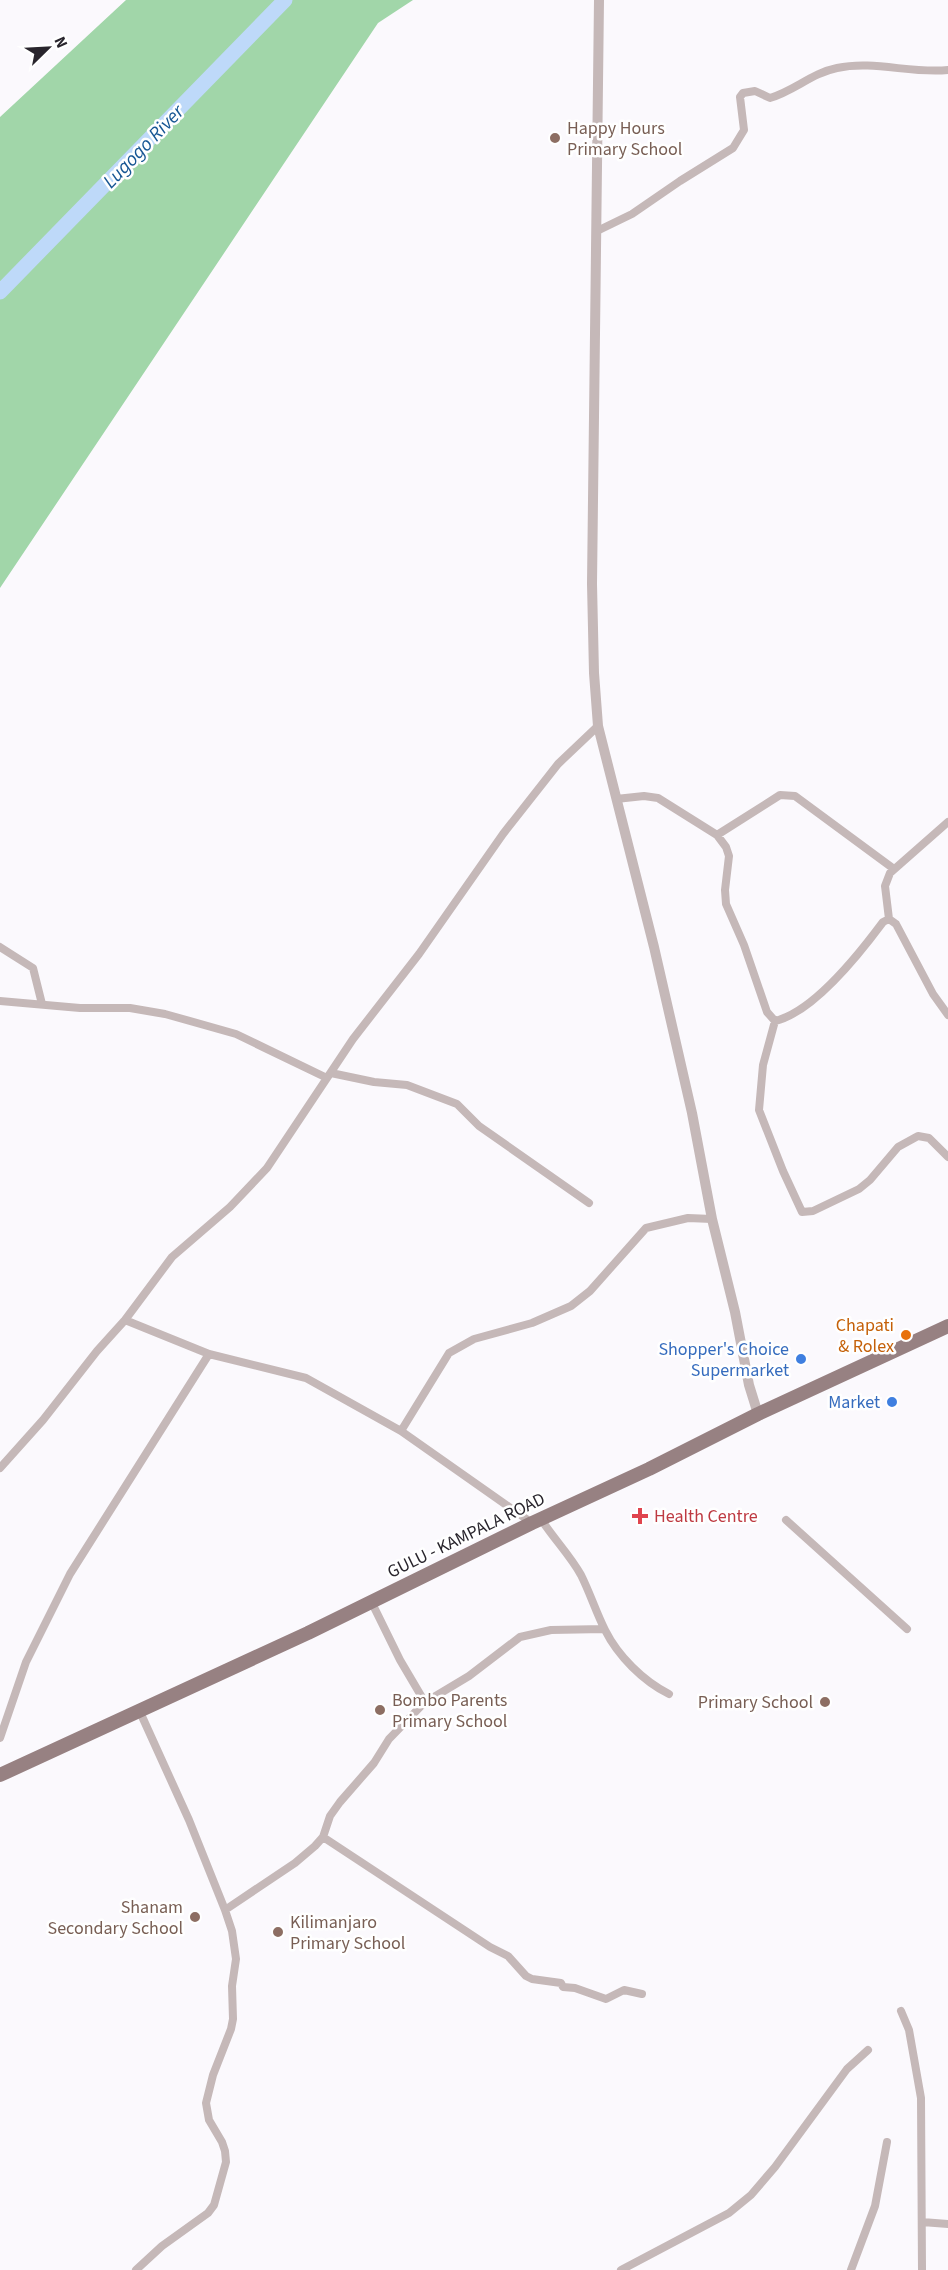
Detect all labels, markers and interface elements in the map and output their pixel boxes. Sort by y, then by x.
north arrow [18,18,78,78]
text: N [49,33,73,52]
water label: Lugogo River [97,98,192,195]
place label: Happy Hours Primary School [567,116,682,162]
marker: Happy Hours Primary School [548,131,562,145]
place label: Chapati & Rolex [836,1313,894,1359]
marker: Chapati & Rolex [899,1328,913,1342]
place label: Shopper's Choice Supermarket [658,1337,789,1383]
marker: Shopper's Choice Supermarket [794,1352,808,1366]
place label: Market [828,1390,880,1415]
marker: Market [885,1395,899,1409]
street label: GULU - KAMPALA ROAD [383,1486,549,1585]
place label: Health Centre [654,1504,758,1529]
marker: Health Centre [631,1507,649,1525]
place label: Bombo Parents Primary School [392,1688,507,1734]
place label: Primary School [698,1690,813,1715]
marker: Primary School [818,1695,832,1709]
marker: Bombo Parents Primary School [373,1703,387,1717]
place label: Shanam Secondary School [48,1895,183,1941]
marker: Shanam Secondary School [188,1910,202,1924]
place label: Kilimanjaro Primary School [290,1910,405,1956]
marker: Kilimanjaro Primary School [271,1925,285,1939]

